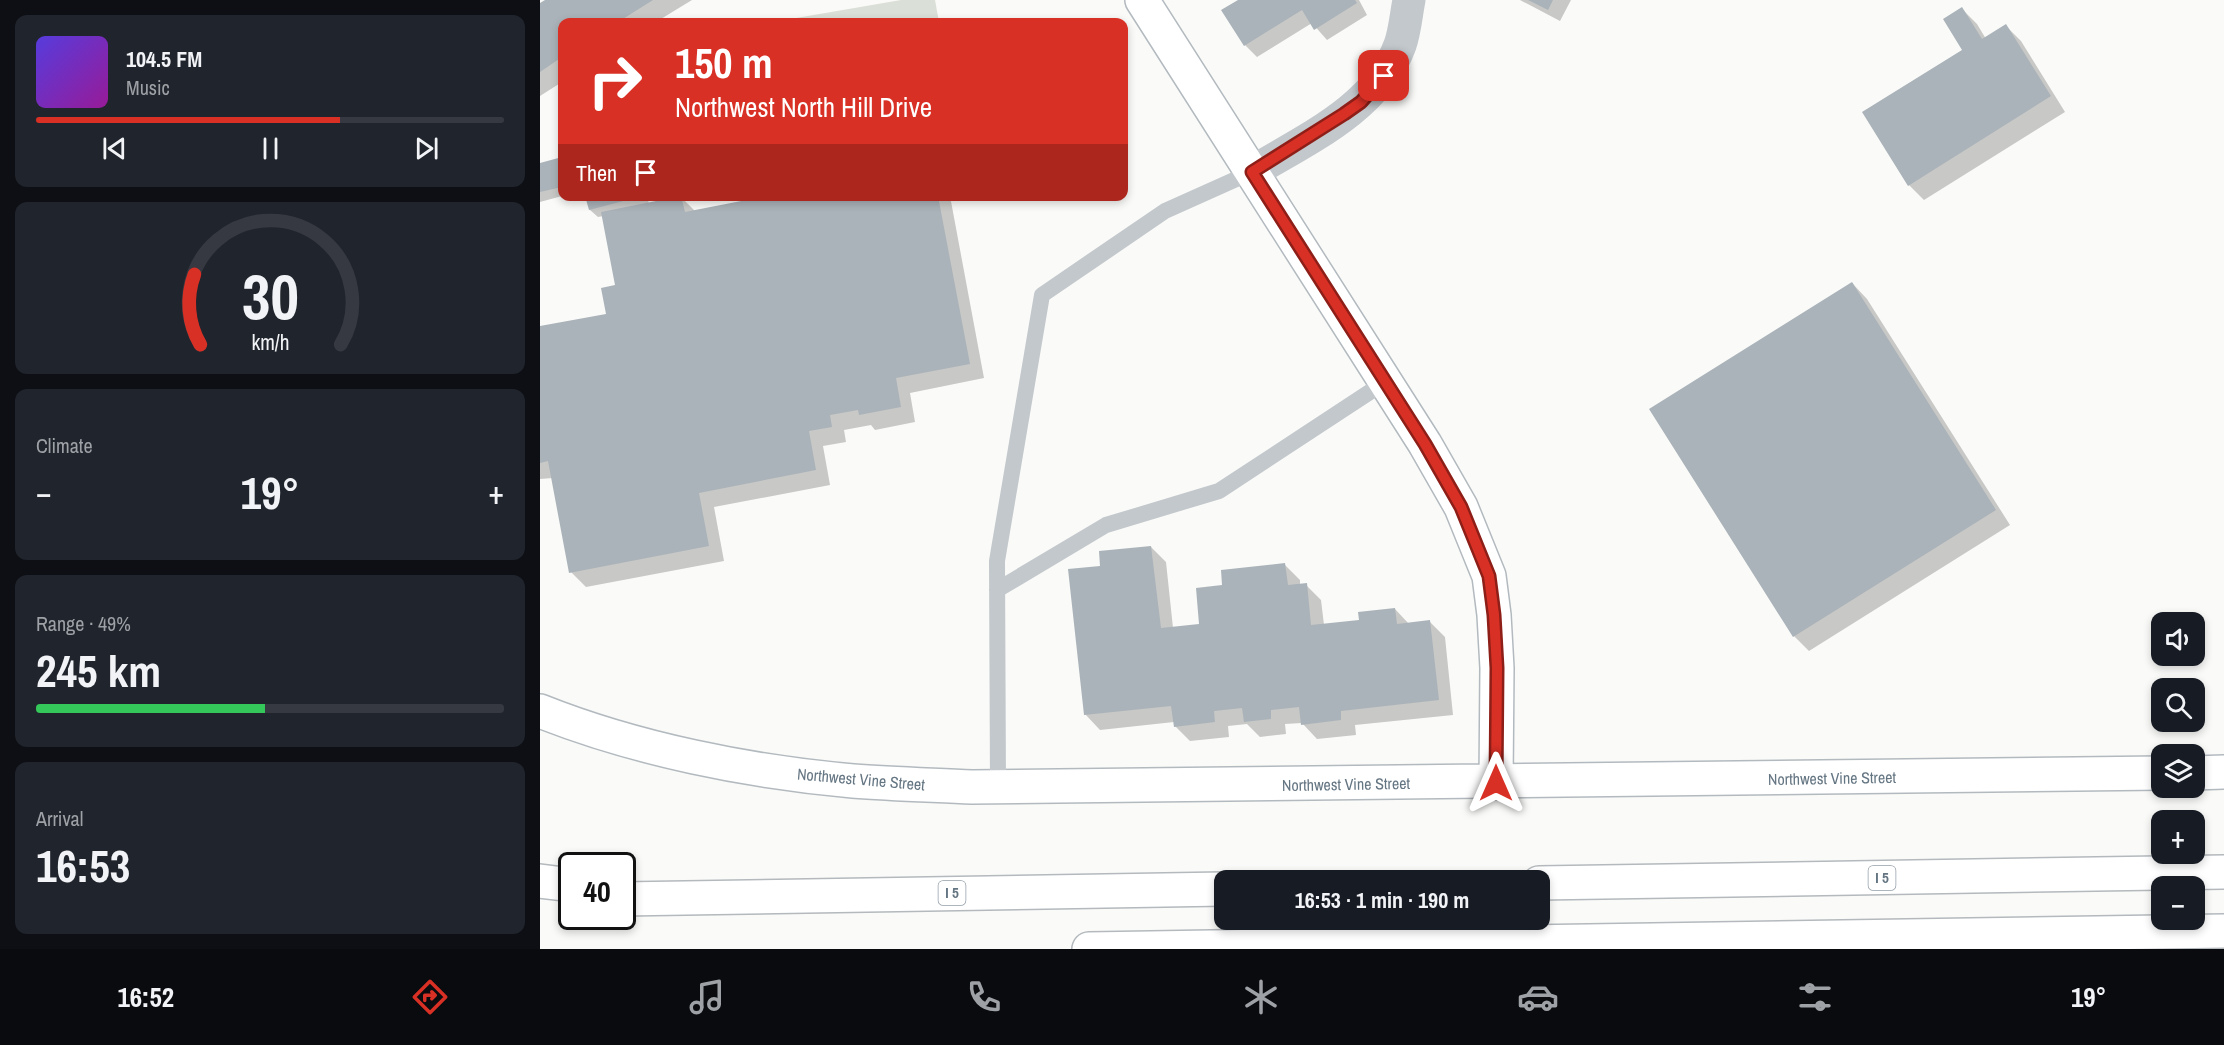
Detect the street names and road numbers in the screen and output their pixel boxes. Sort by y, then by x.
street label: Northwest Vine Street [796,762,926,796]
street label: Northwest Vine Street [1768,766,1897,790]
street label: Northwest Vine Street [1282,772,1411,796]
road number: I 5 [1868,866,1896,890]
road number: I 5 [938,881,966,905]

